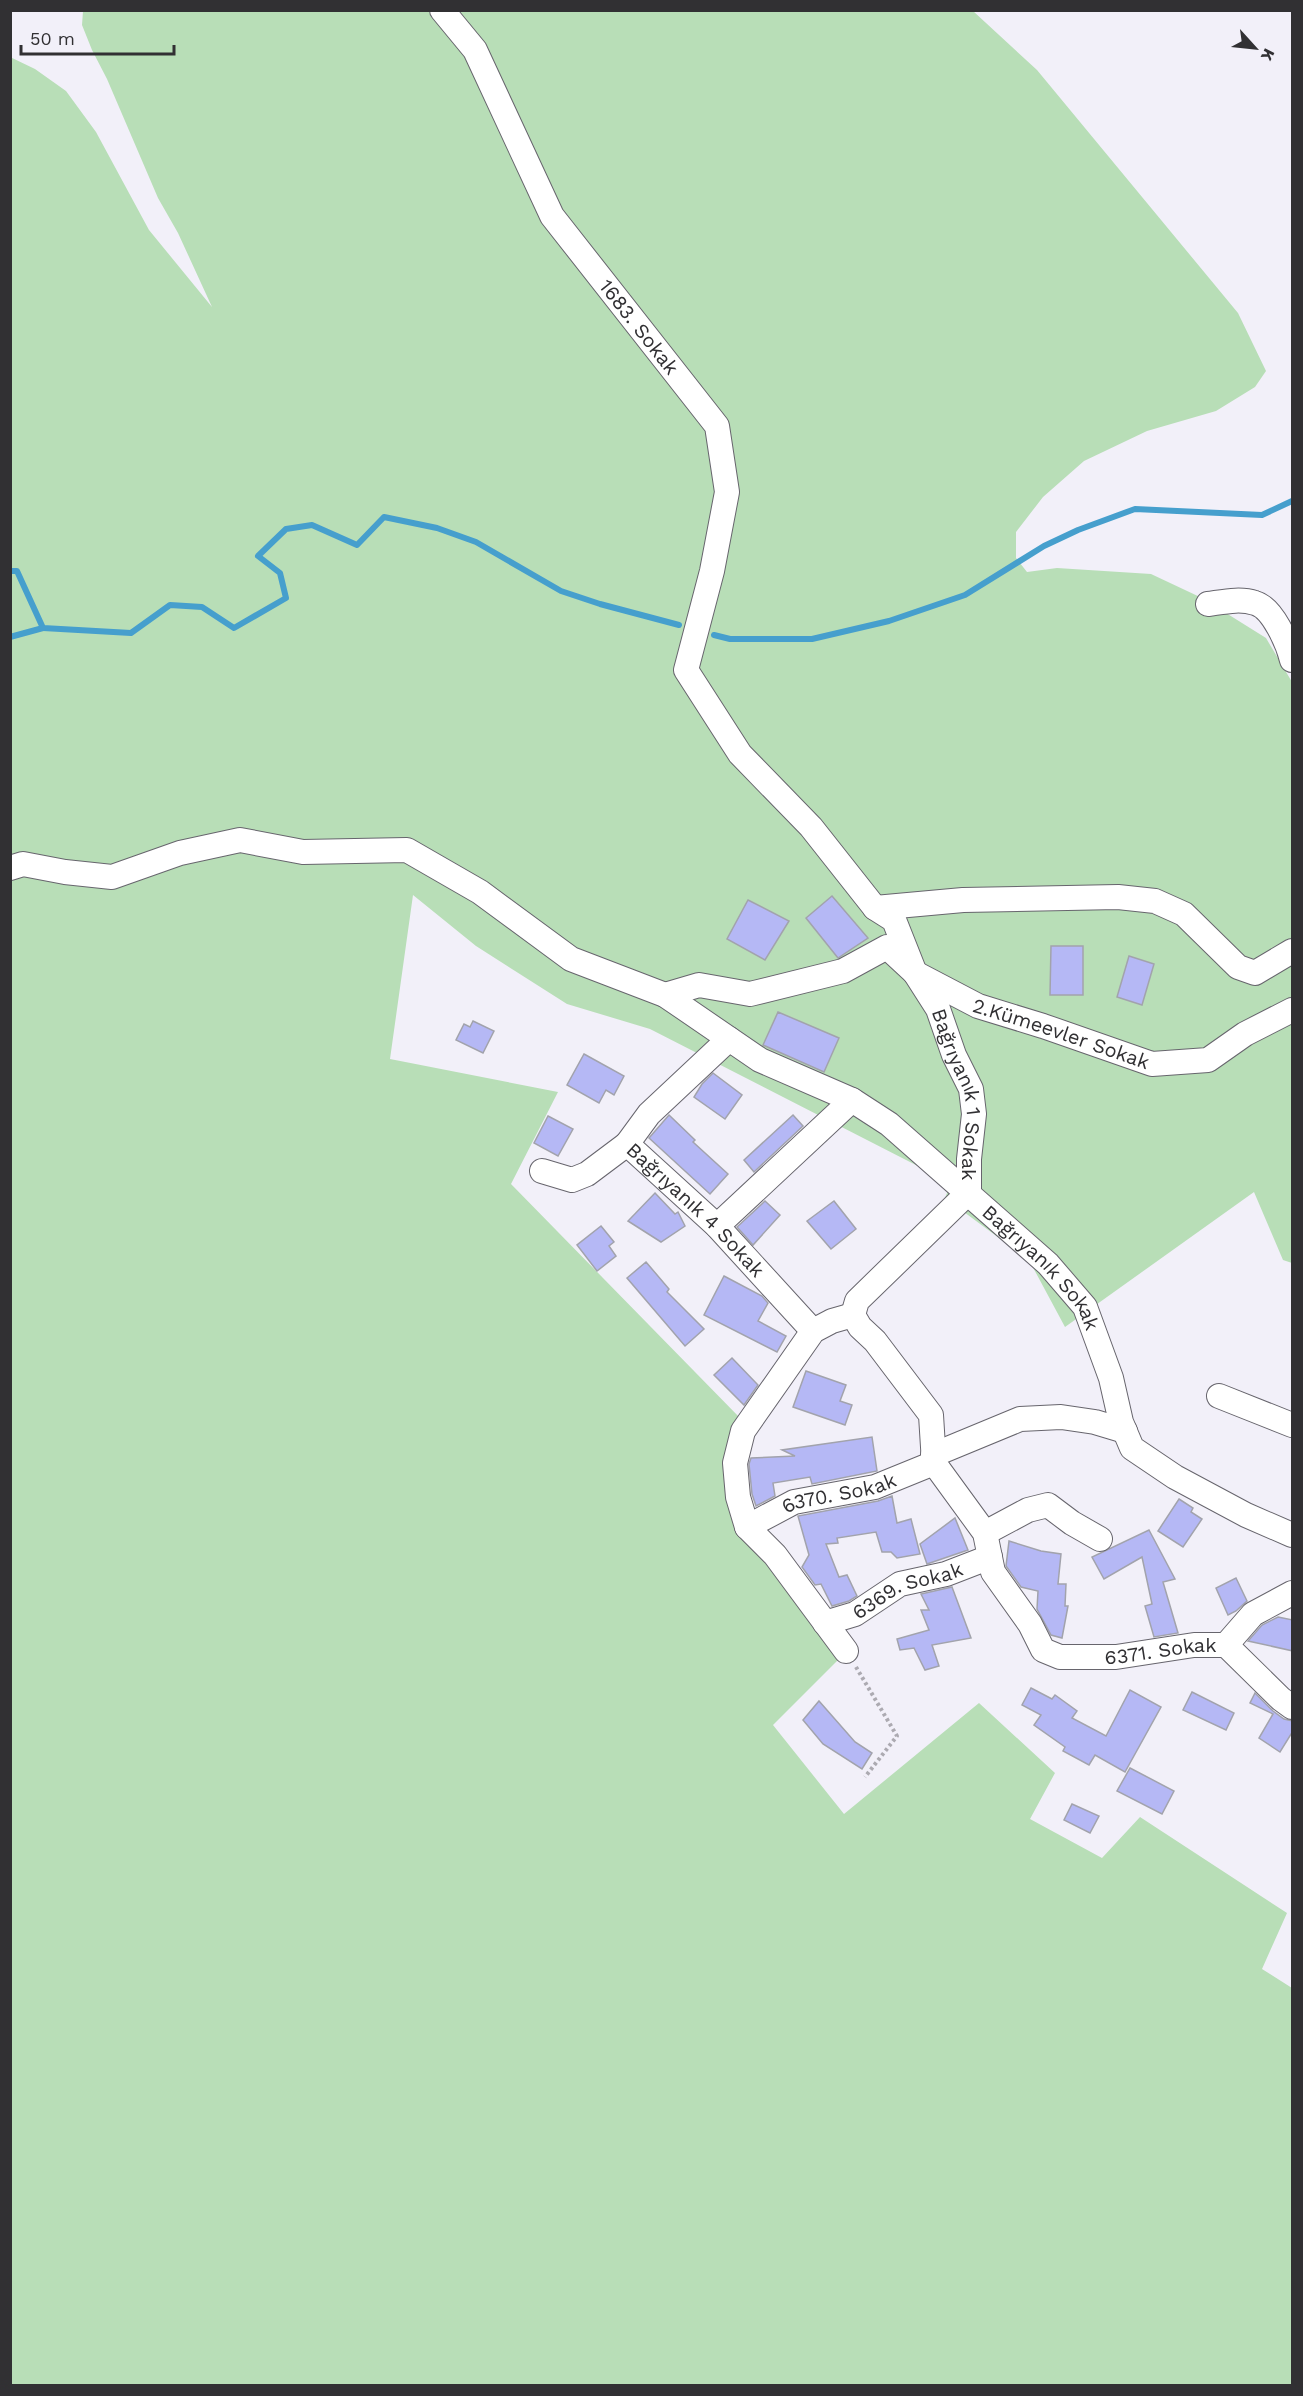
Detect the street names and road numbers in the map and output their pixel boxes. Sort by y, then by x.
street label: 1683. Sokak [594,275,684,379]
street label: 2.Kümeevler Sokak [970,993,1153,1074]
street label: Bağrıyanık 1 Sokak [927,1005,986,1180]
street label: Bağrıyanık 4 Sokak [622,1138,770,1282]
street label: Bağrıyanık Sokak [977,1200,1104,1333]
street label: 6370. Sokak [777,1468,900,1518]
street label: 6369. Sokak [848,1557,966,1624]
street label: 6371. Sokak [1105,1633,1217,1669]

